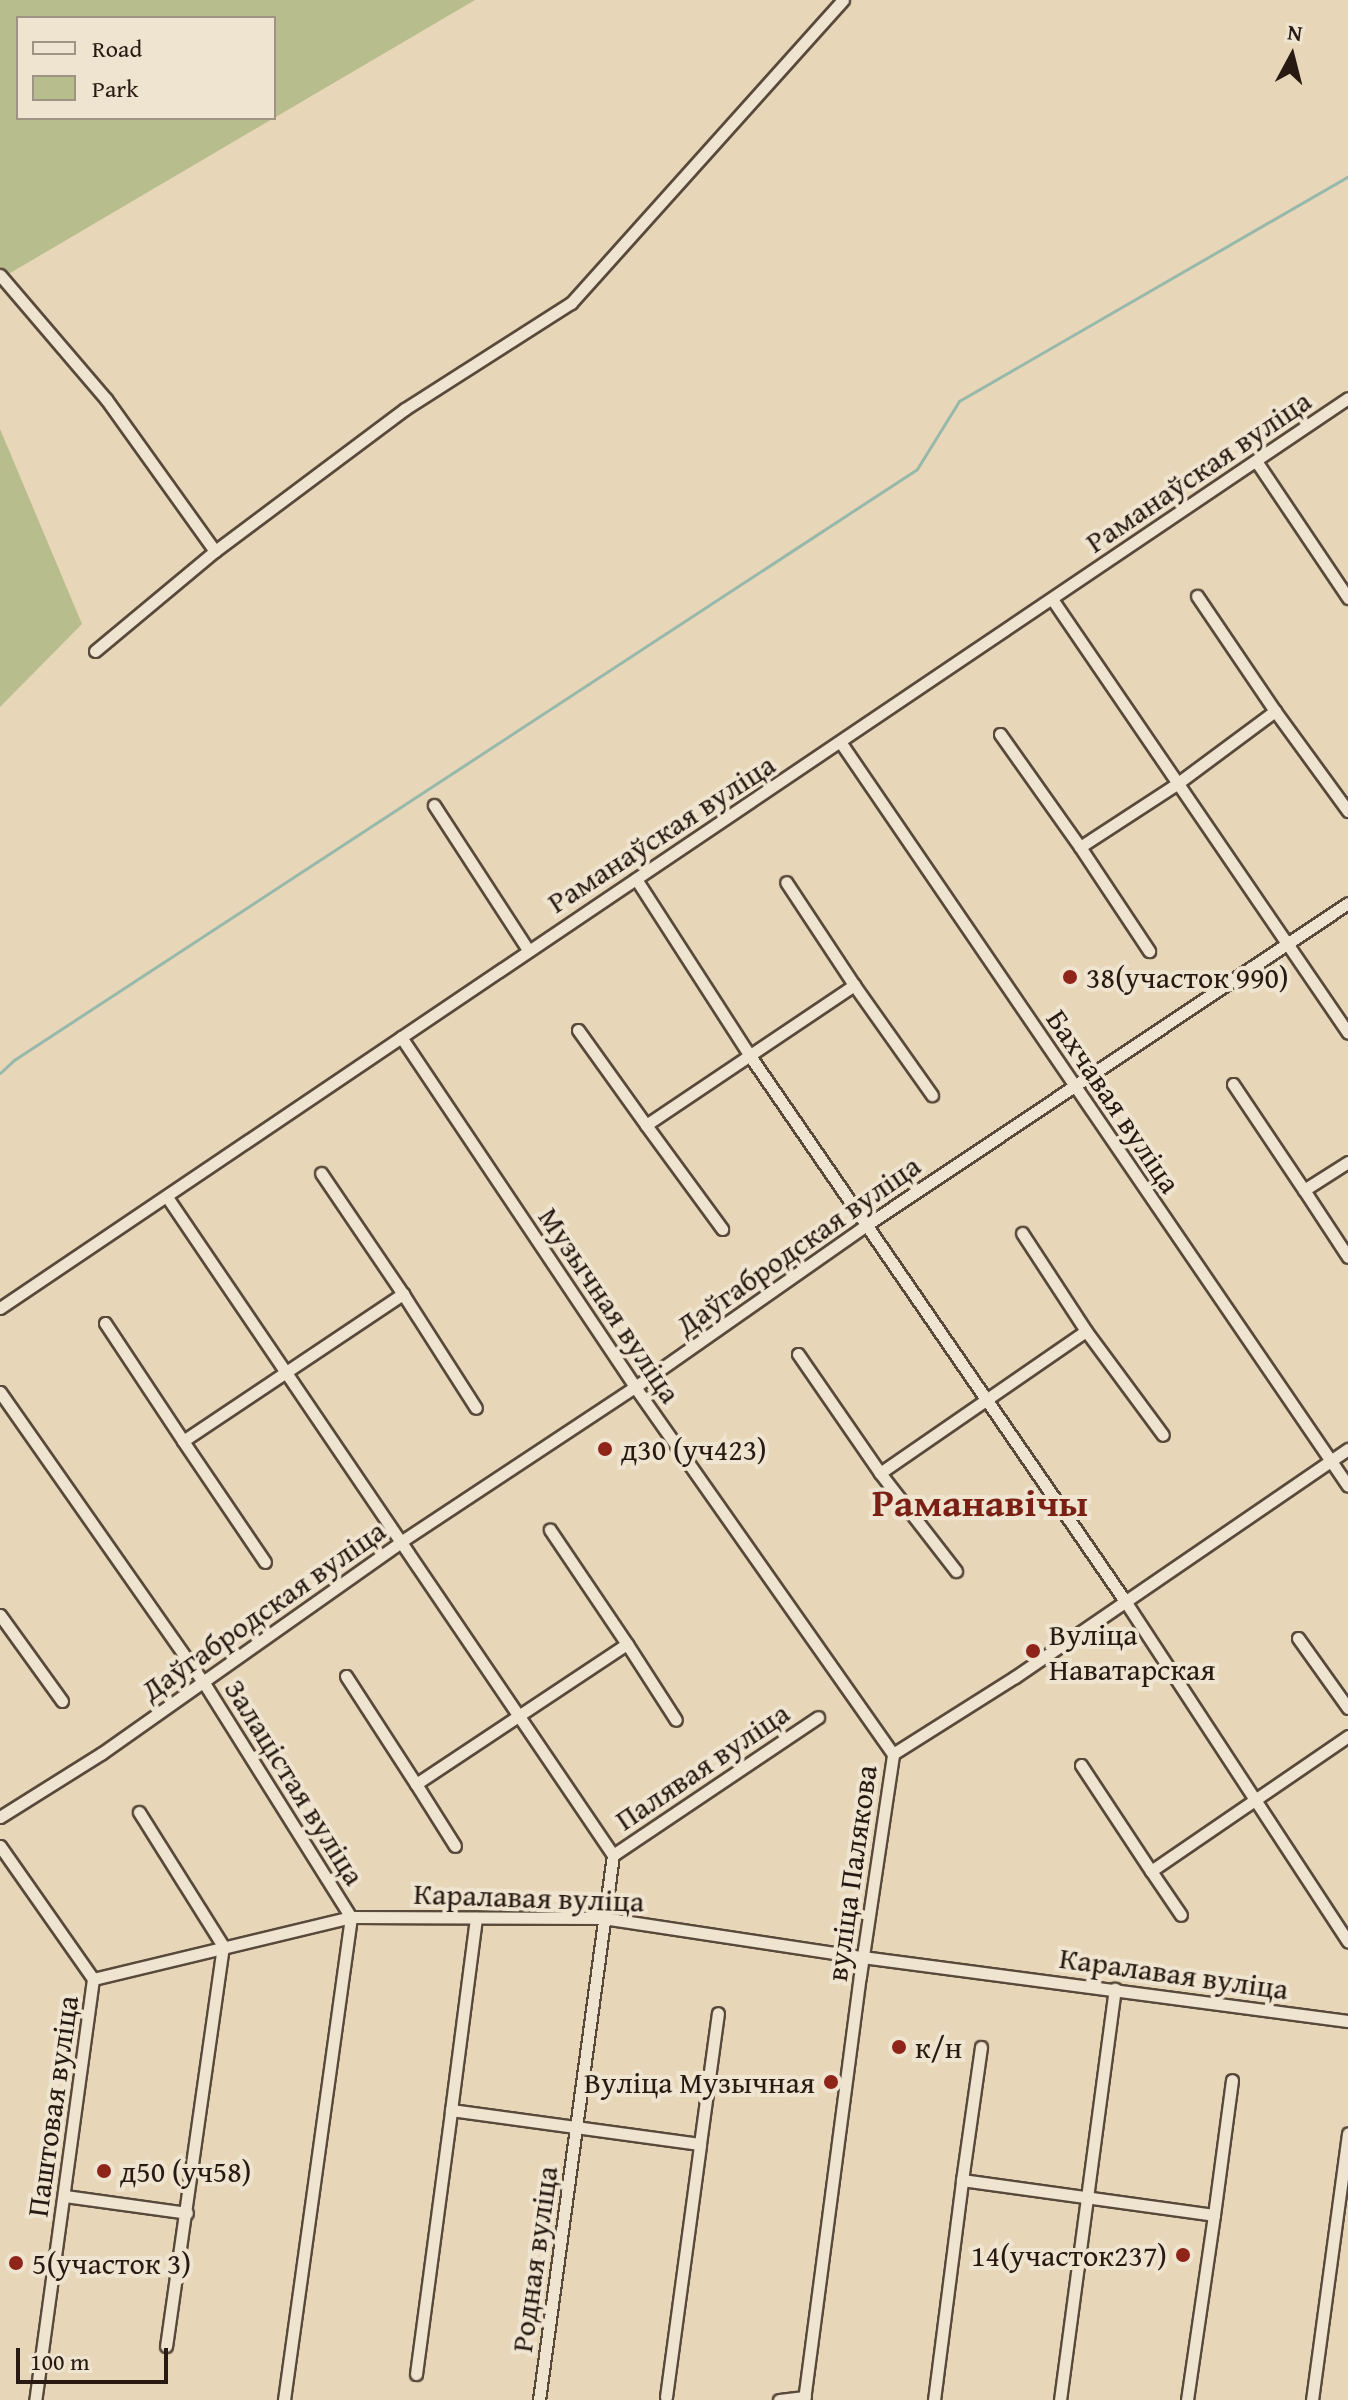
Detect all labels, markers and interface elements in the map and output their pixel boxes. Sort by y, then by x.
text: N [1286,15,1304,49]
legend [16,16,276,120]
north arrow [1252,16,1332,96]
text: Road [92,31,142,66]
text: Park [92,71,138,106]
street label: Раманаўская вуліца [1078,382,1318,560]
street label: Раманаўская вуліца [540,746,782,920]
place label: 38(участок 990) [1086,959,1289,995]
marker: 38(участок 990) [1061,968,1079,986]
street label: Бахчавая вуліца [1039,1002,1189,1200]
street label: Даўгабродская вуліца [669,1147,927,1343]
street label: Музычная вуліца [531,1200,689,1410]
place label: д30 (уч423) [621,1431,767,1467]
marker: д30 (уч423) [596,1440,614,1458]
district label: Раманавічы [872,1480,1088,1526]
street label: Даўгабродская вуліца [134,1512,392,1708]
place label: Вуліца Наватарская [1049,1616,1216,1686]
marker: Вуліца Наватарская [1024,1642,1042,1660]
street label: Залацістая вуліца [217,1672,373,1892]
street label: Палявая вуліца [608,1695,796,1837]
street label: вуліца Палякова [818,1763,884,1983]
street label: Каралавая вуліца [413,1875,645,1919]
street label: Каралавая вуліца [1057,1939,1291,2007]
street label: Паштовая вуліца [19,1993,85,2219]
place label: к/н [915,2029,962,2065]
marker: к/н [890,2038,908,2056]
place label: Вуліца Музычная [584,2064,815,2100]
marker: Вуліца Музычная [822,2073,840,2091]
place label: д50 (уч58) [120,2153,251,2189]
marker: д50 (уч58) [95,2162,113,2180]
street label: Родная вуліца [503,2164,565,2354]
place label: 14(участок237) [971,2237,1167,2273]
place label: 5(участок 3) [32,2245,191,2281]
marker: 14(участок237) [1174,2246,1192,2264]
marker: 5(участок 3) [7,2254,25,2272]
scale bar [20,2332,172,2382]
text: 100 m [30,2344,90,2379]

